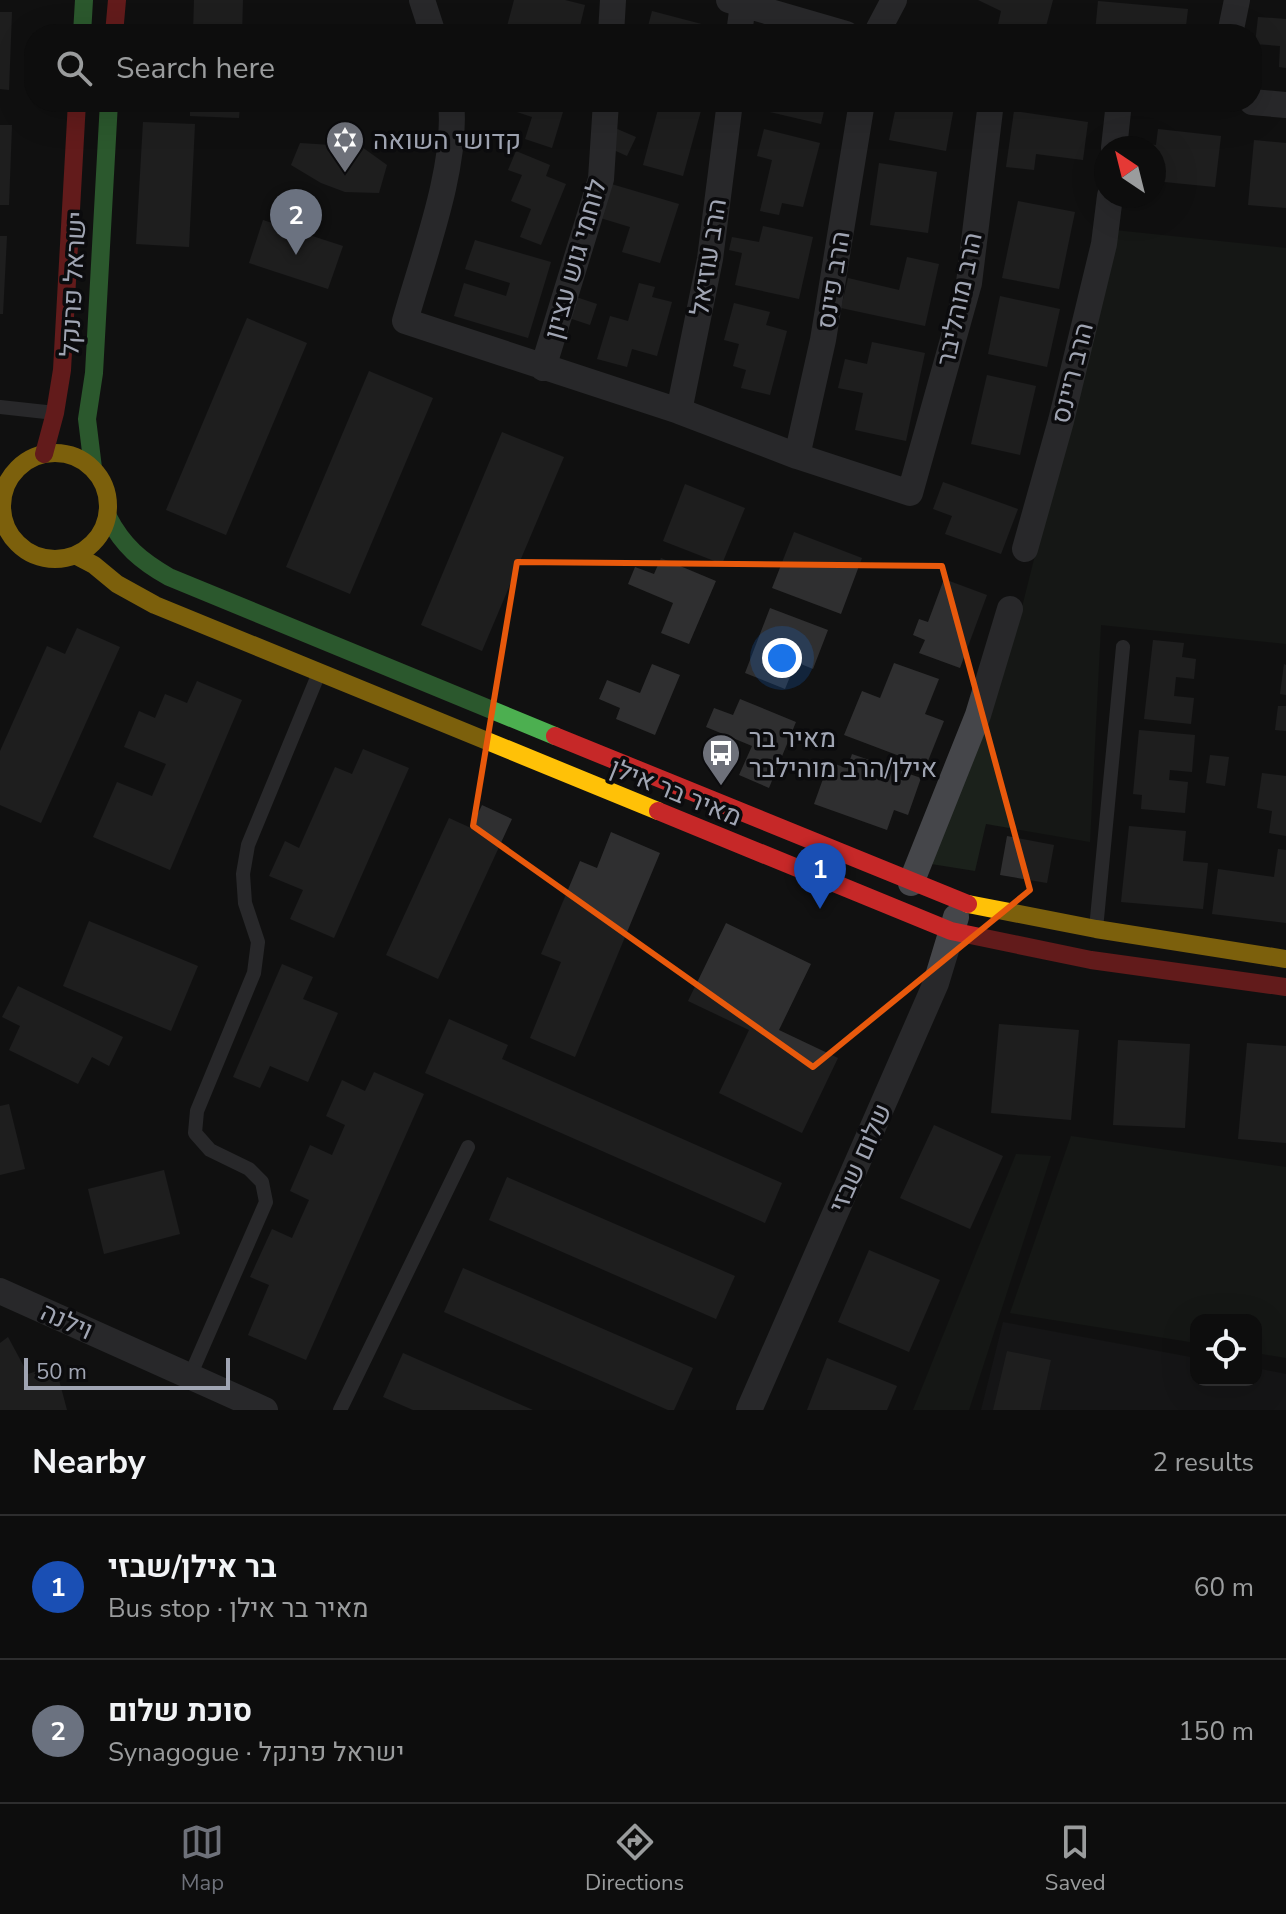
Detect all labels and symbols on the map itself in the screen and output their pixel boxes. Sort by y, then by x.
synagogue icon: קדושי השואה [324,119,366,174]
place label: קדושי השואה [373,123,521,158]
north arrow [1094,136,1166,208]
street label: לוחמי גוש עציון [536,175,615,343]
pin: 2 [270,189,322,255]
street label: הרב עוזיאל [682,196,735,318]
street label: ישראל פרנקל [52,210,95,358]
street label: הרב פינס [809,229,858,331]
street label: הרב מוהליבר [928,229,991,369]
street label: הרב ריינס [1043,319,1102,427]
your location [762,638,802,678]
place label: מאיר בר אילן/הרב מוהילבר [749,721,937,786]
bus stop icon: מאיר בר אילן/הרב מוהילבר [700,732,742,787]
street label: מאיר בר אילן [605,750,747,835]
pin: 1 [794,843,846,909]
street label: שלום שבזי [821,1098,900,1218]
street label: וילנה [35,1295,98,1348]
scale bar [24,1354,230,1390]

